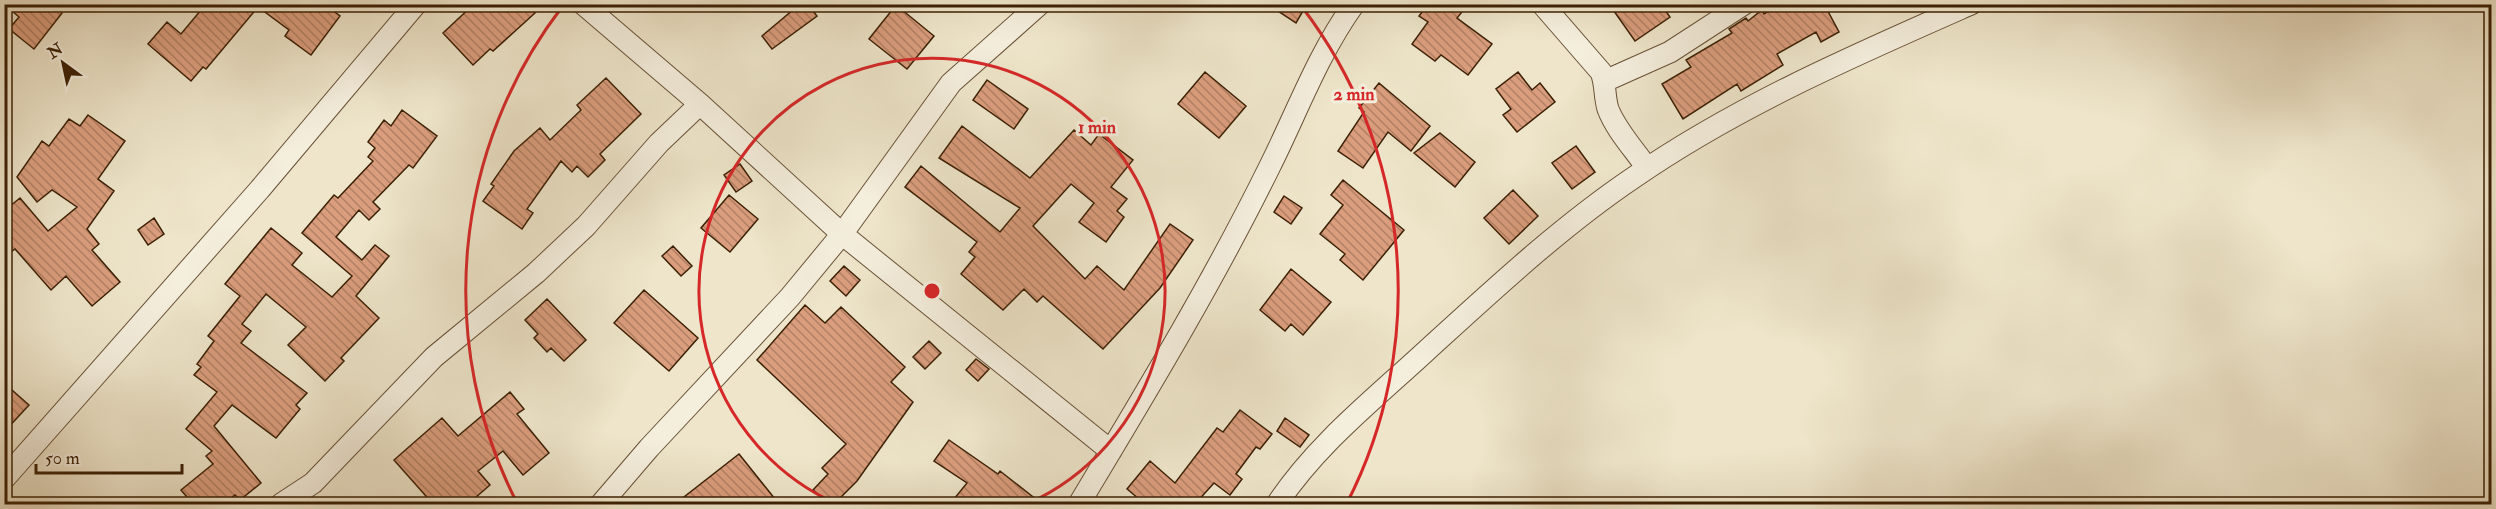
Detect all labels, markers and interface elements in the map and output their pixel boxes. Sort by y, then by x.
north arrow [33,33,93,93]
text: N [43,39,67,64]
text: 2 min [1334,83,1375,106]
text: 1 min [1078,116,1117,139]
centre of rings [922,281,942,301]
scale bar [36,437,182,475]
text: 50 m [45,447,80,470]

